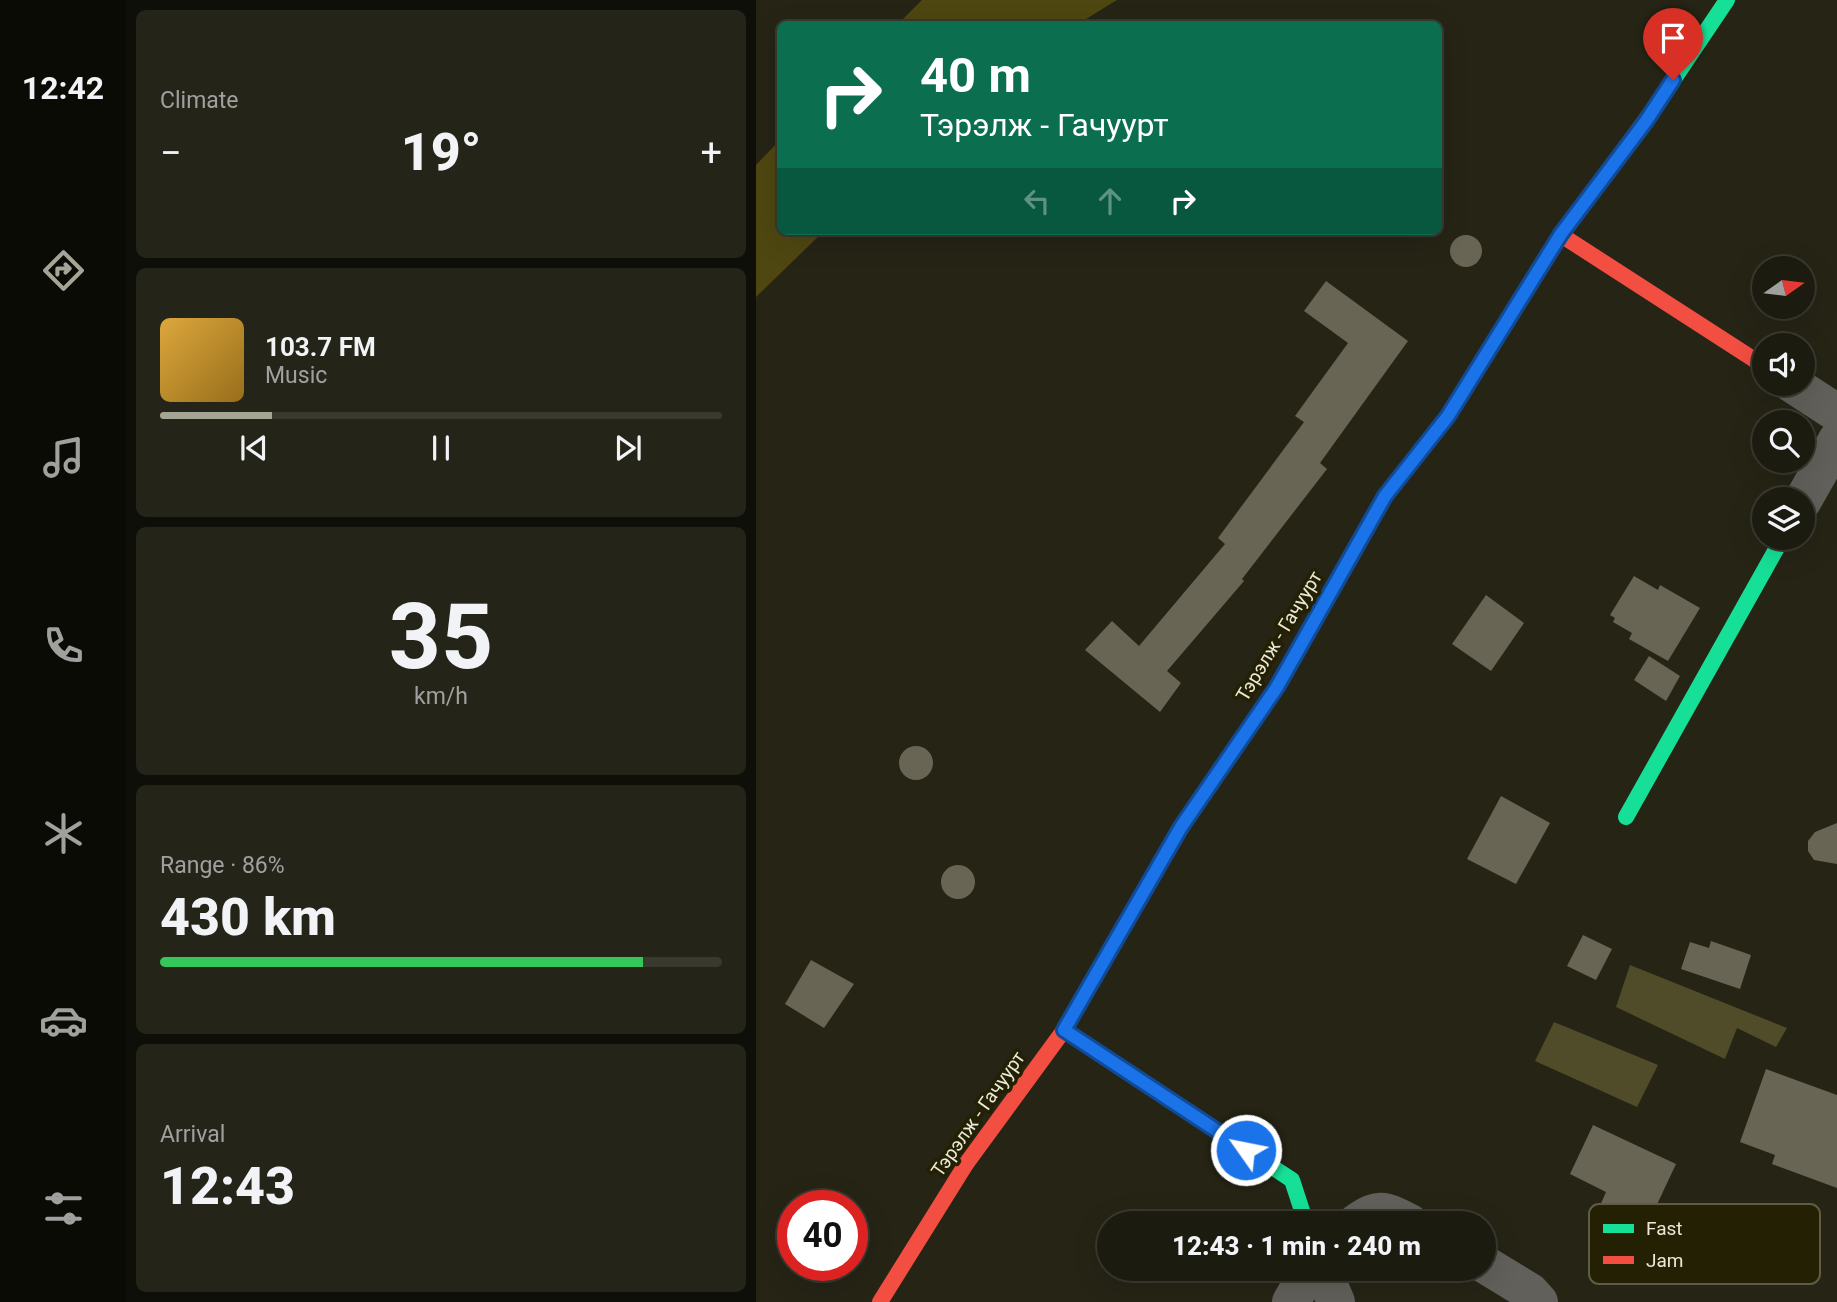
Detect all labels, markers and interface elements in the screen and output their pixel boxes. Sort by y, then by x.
pin [1643,8,1703,80]
icon: arrive [1654,19,1692,57]
text: 40 m [920,47,1031,104]
icon: right [805,49,896,140]
text: 12:42 [22,69,104,107]
text: Climate [160,87,239,114]
text: Тэрэлж - Гачуурт [920,106,1169,144]
text: 19° [401,122,481,183]
text: − [160,131,182,175]
text: + [700,131,722,175]
icon: left [1018,182,1056,220]
icon: ahead [1091,182,1129,220]
icon: right [1164,182,1202,220]
icon: directions [39,246,88,295]
north arrow [1752,256,1815,318]
map controls [1752,256,1815,550]
text: 103.7 FM [265,332,376,362]
button: sound [1752,333,1815,396]
text: Music [265,362,327,389]
button: search [1752,410,1815,473]
icon: previous [235,429,273,467]
icon: pause [422,429,460,467]
icon: next [609,429,647,467]
icon: music [39,433,88,482]
button: layers [1752,487,1815,550]
street label: Тэрэлж - Гачуурт [1231,567,1327,705]
text: 35 [389,584,493,690]
icon: phone [39,621,88,670]
text: km/h [414,683,468,710]
icon: climate [39,809,88,858]
text: Range · 86% [160,852,285,879]
text: 430 km [160,887,336,948]
icon: car [39,996,88,1045]
street label: Тэрэлж - Гачуурт [926,1047,1030,1181]
position arrow [1209,1113,1283,1187]
text: Arrival [160,1121,225,1148]
text: 12:43 [160,1156,295,1217]
icon: filters [39,1184,88,1233]
speed limit sign: 40 [777,1190,868,1281]
legend [1589,1204,1820,1284]
text: Fast [1646,1217,1683,1240]
text: 12:43 · 1 min · 240 m [1172,1231,1421,1261]
text: Jam [1646,1249,1683,1272]

